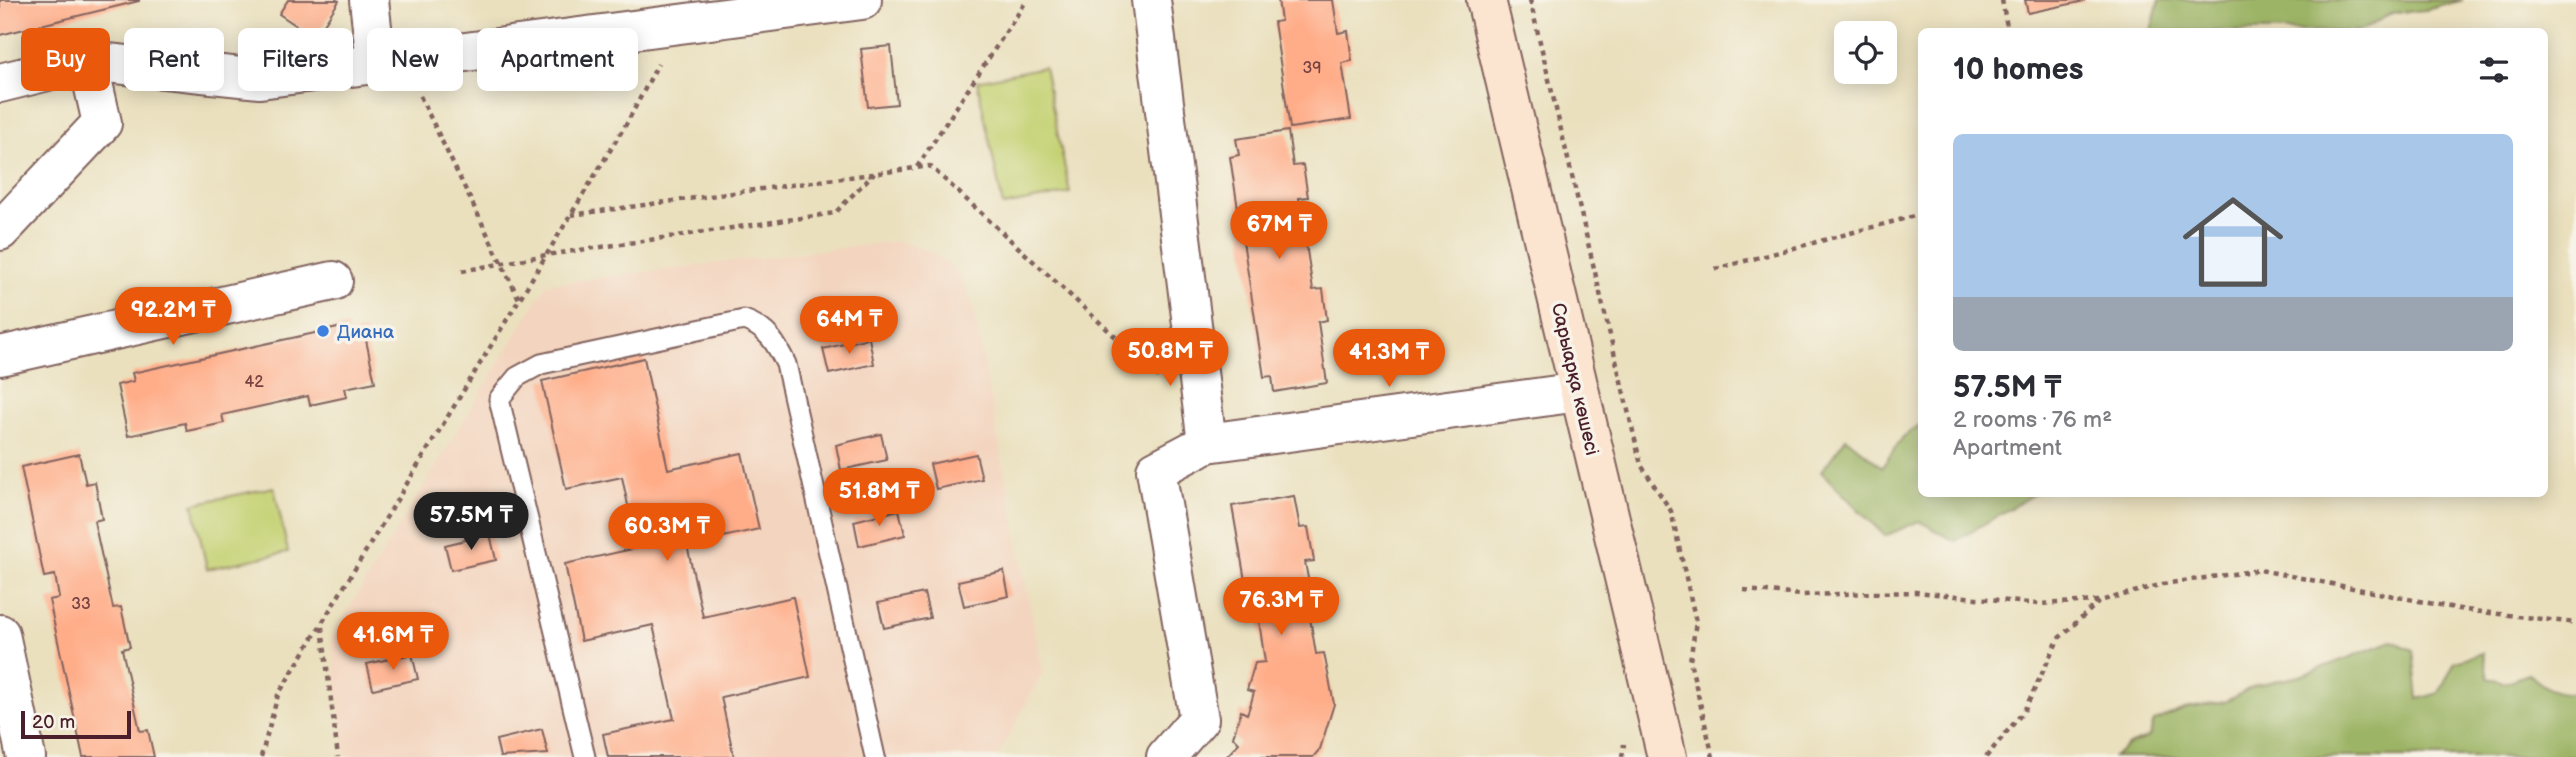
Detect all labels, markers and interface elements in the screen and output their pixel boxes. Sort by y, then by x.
map controls [1834,21,1897,84]
button: locate [1834,21,1897,84]
chip: Buy [21,28,110,91]
chip: Rent [124,28,224,91]
chip: Filters [238,28,353,91]
chip: New [367,28,463,91]
chip: Apartment [477,28,638,91]
icon: filters [2475,51,2513,89]
text: 10 homes [1953,52,2084,88]
house number: 39 [1302,59,1322,78]
icon: home [2170,179,2296,305]
pin: 67M ₸ [1230,202,1328,261]
text: 67M ₸ [1246,210,1312,238]
pin: 92.2M ₸ [108,288,238,347]
text: 92.2M ₸ [131,296,215,324]
pin: 64M ₸ [800,296,898,356]
street label: Сарыарқа көшесі [1546,301,1603,458]
text: 64M ₸ [816,305,882,333]
place label: Диана [337,321,394,344]
marker: Диана [315,323,331,339]
pin: 50.8M ₸ [1105,328,1235,388]
pin: 41.3M ₸ [1324,330,1454,389]
text: 50.8M ₸ [1127,337,1213,365]
text: 41.3M ₸ [1349,338,1429,366]
text: 57.5M ₸ [1953,370,2061,406]
house number: 42 [244,373,264,392]
text: 2 rooms · 76 m² [1953,406,2112,434]
text: Apartment [1953,434,2062,462]
pin: 51.8M ₸ [814,468,944,528]
text: 51.8M ₸ [839,477,919,505]
pin: 57.5M ₸ [406,492,536,552]
text: 57.5M ₸ [430,501,512,529]
pin: 60.3M ₸ [602,504,732,563]
text: 60.3M ₸ [624,512,710,540]
pin: 76.3M ₸ [1216,578,1346,637]
text: 76.3M ₸ [1239,586,1323,614]
house number: 33 [71,595,91,614]
pin: 41.6M ₸ [328,612,458,672]
text: 41.6M ₸ [353,621,433,649]
scale bar [21,708,131,740]
text: 20 m [32,711,75,734]

